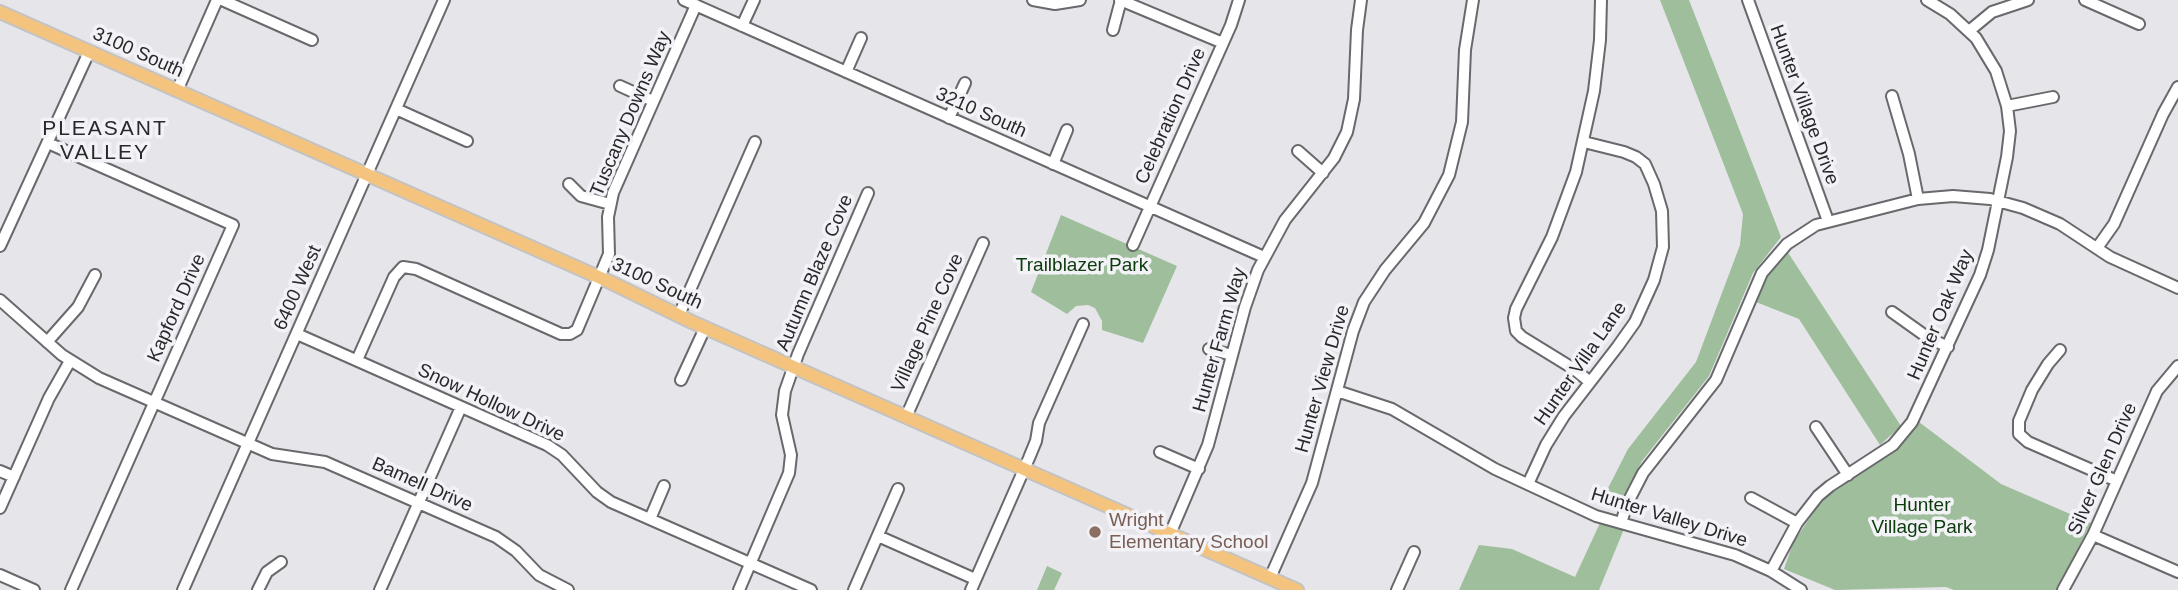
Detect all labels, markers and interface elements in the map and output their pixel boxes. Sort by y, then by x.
street label: Hunter Village Drive [1764,22,1844,188]
street label: 3100 South [89,23,187,83]
street label: Tuscany Downs Way [586,28,676,200]
street label: Celebration Drive [1131,44,1211,188]
street label: 3210 South [932,83,1030,143]
district label: PLEASANT VALLEY [43,116,167,166]
street label: Autumn Blaze Cove [772,191,858,355]
street label: 6400 West [269,242,327,334]
street label: Hunter Oak Way [1903,246,1979,384]
street label: Kapford Drive [143,250,211,366]
street label: Village Pine Cove [887,250,969,396]
street label: 3100 South [608,253,706,315]
park label: Trailblazer Park [1016,255,1148,277]
street label: Hunter Farm Way [1188,265,1252,415]
street label: Hunter Villa Lane [1530,298,1632,430]
street label: Hunter View Drive [1291,302,1355,456]
street label: Snow Hollow Drive [414,359,568,447]
street label: Silver Glen Drive [2064,399,2142,539]
street label: Bamell Drive [368,453,476,517]
street label: Hunter Valley Drive [1588,483,1750,553]
park label: Hunter Village Park [1871,495,1973,539]
place label: Wright Elementary School [1109,510,1268,554]
marker: Wright Elementary School [1087,524,1103,540]

